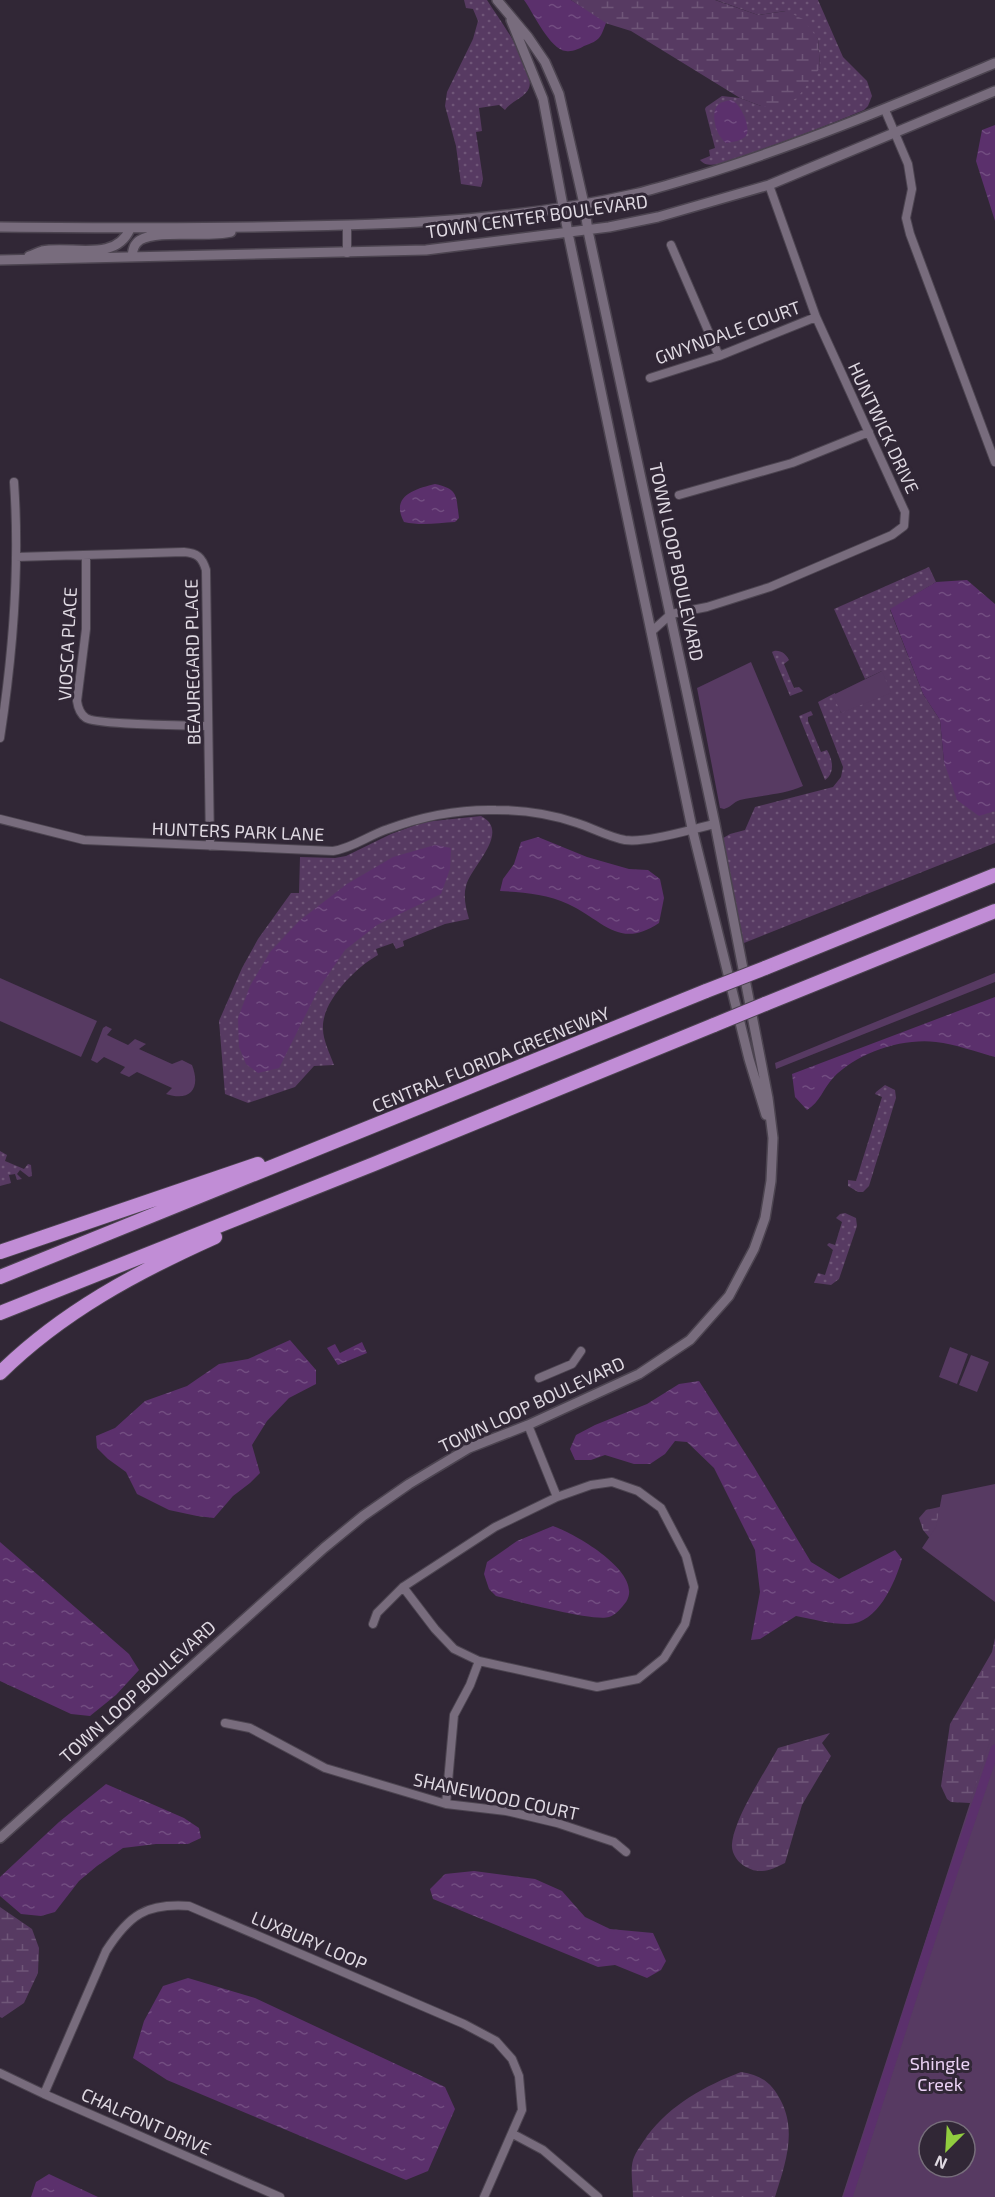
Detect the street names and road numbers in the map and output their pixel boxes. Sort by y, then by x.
street label: TOWN CENTER BOULEVARD [424,190,649,242]
street label: GWYNDALE COURT [652,295,804,369]
street label: HUNTWICK DRIVE [844,358,924,497]
street label: TOWN LOOP BOULEVARD [645,460,709,663]
street label: BEAUREGARD PLACE [180,579,204,745]
street label: VIOSCA PLACE [53,586,81,702]
street label: HUNTERS PARK LANE [151,817,325,845]
street label: CENTRAL FLORIDA GREENEWAY [369,1001,613,1117]
street label: TOWN LOOP BOULEVARD [435,1351,628,1457]
street label: TOWN LOOP BOULEVARD [55,1615,220,1767]
street label: SHANEWOOD COURT [411,1768,581,1824]
street label: LUXBURY LOOP [248,1906,370,1974]
street label: CHALFONT DRIVE [78,2083,215,2160]

